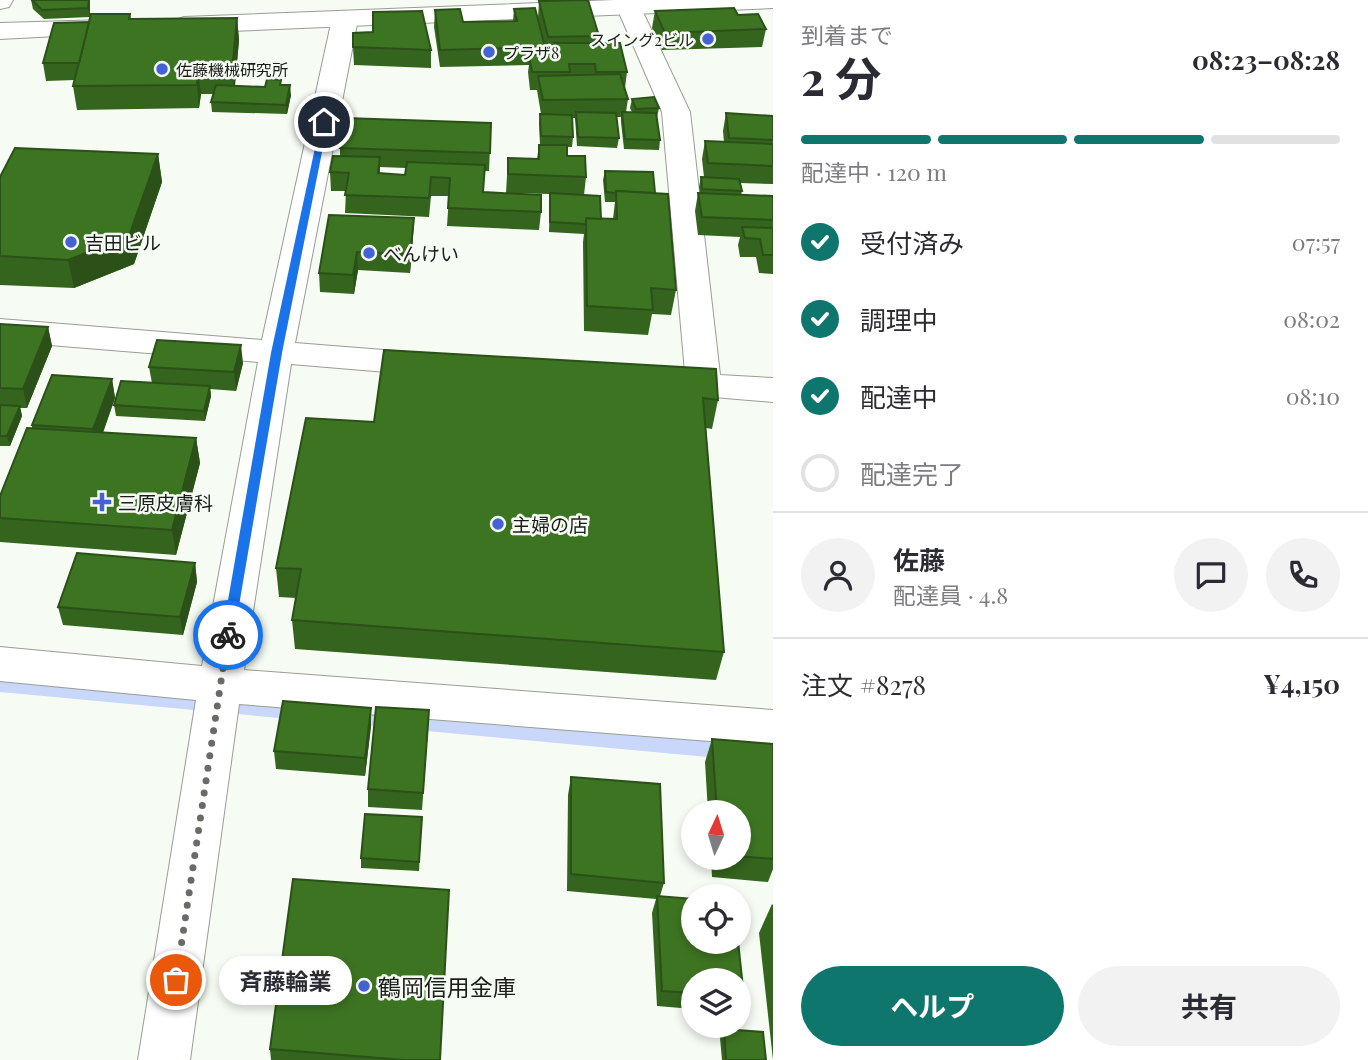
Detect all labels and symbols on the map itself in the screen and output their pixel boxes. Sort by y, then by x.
place label: スイング2ビル [590,29,694,50]
marker: スイング2ビル [700,31,716,47]
place label: プラザ8 [503,42,559,63]
marker: プラザ8 [481,44,497,60]
place label: 佐藤機械研究所 [176,59,288,80]
marker: 佐藤機械研究所 [154,61,170,77]
pin [294,92,354,152]
place label: 吉田ビル [85,229,161,255]
marker: 吉田ビル [63,234,79,250]
place label: べんけい [383,240,459,266]
marker: べんけい [361,245,377,261]
place label: 三原皮膚科 [118,489,213,515]
marker: 三原皮膚科 [92,492,112,512]
place label: 主婦の店 [512,511,588,537]
marker: 主婦の店 [490,516,506,532]
courier [193,600,263,670]
north arrow [681,800,751,870]
pin [146,950,206,1010]
callout: 斉藤輪業 [218,956,351,1004]
place label: 鶴岡信用金庫 [378,971,516,1002]
marker: 鶴岡信用金庫 [356,978,372,994]

